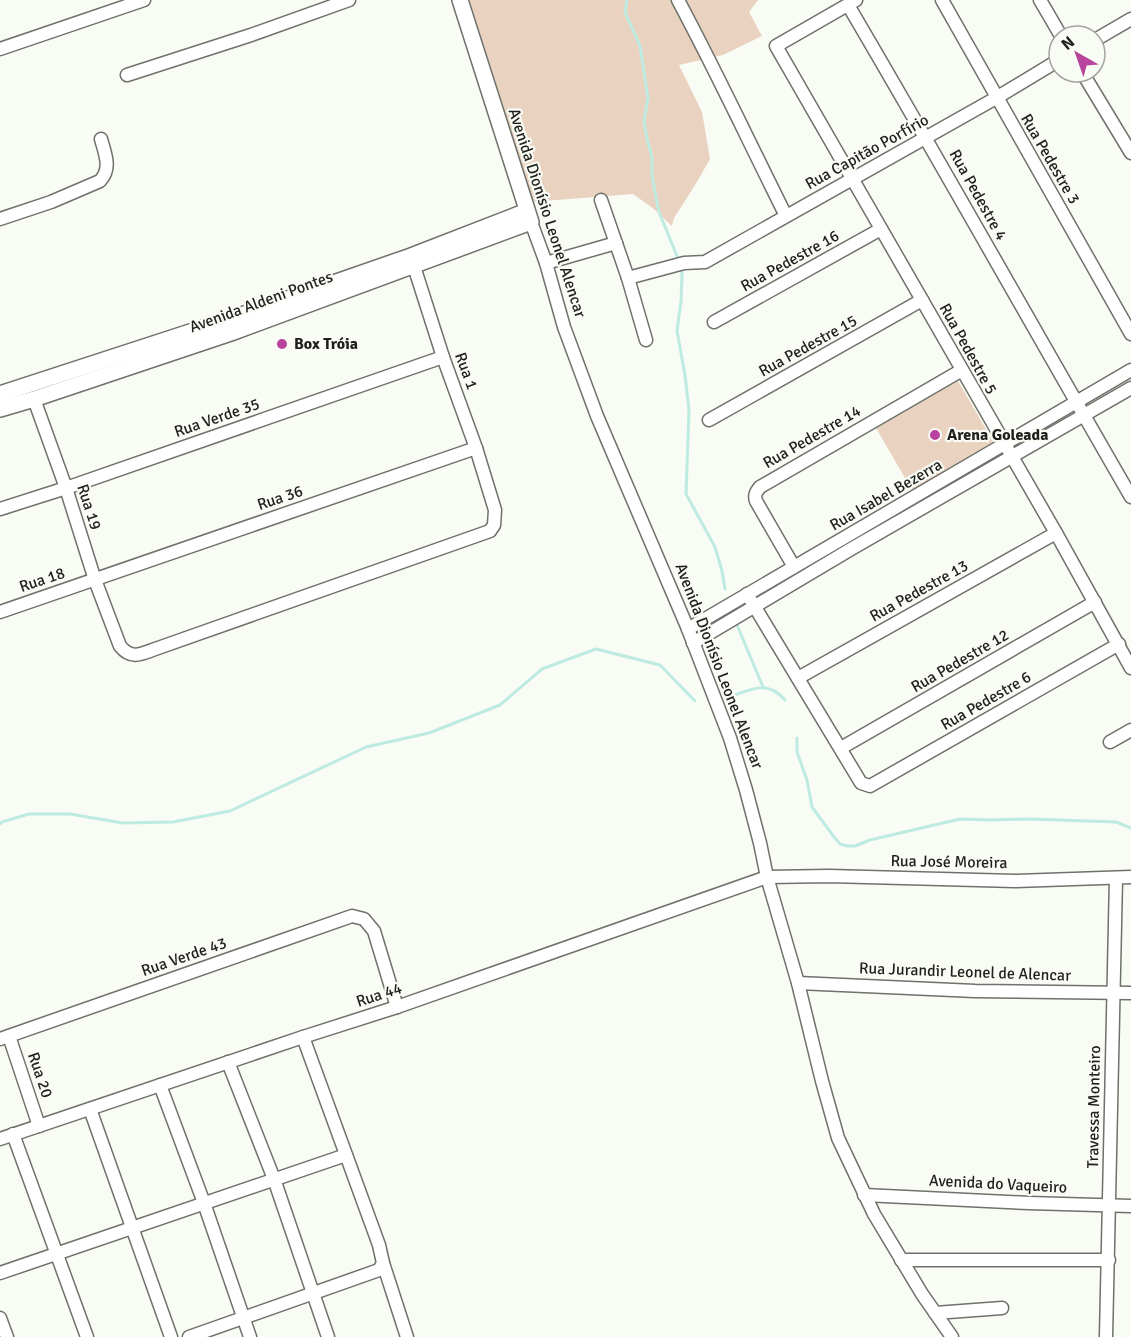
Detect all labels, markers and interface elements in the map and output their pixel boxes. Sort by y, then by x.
north arrow [1047,24,1107,84]
text: N [1057,32,1079,55]
street label: Avenida Dionísio Leonel Alencar [504,106,590,320]
street label: Rua Capitão Porfírio [802,110,932,194]
street label: Rua Pedestre 3 [1016,110,1084,208]
street label: Rua Pedestre 4 [945,146,1011,244]
street label: Rua Pedestre 16 [737,226,843,296]
street label: Avenida Aldeni Pontes [187,267,335,337]
street label: Rua Pedestre 5 [935,300,1001,398]
street label: Rua Pedestre 15 [755,311,861,381]
place label: Box Tróia [294,334,358,354]
marker: Box Tróia [275,337,289,351]
street label: Rua 1 [450,350,482,392]
street label: Rua Verde 35 [172,394,262,442]
street label: Rua Pedestre 14 [759,401,865,473]
place label: Arena Goleada [947,425,1048,445]
marker: Arena Goleada [928,428,942,442]
street label: Rua Isabel Bezerra [826,455,946,535]
street label: Rua 36 [255,481,305,515]
street label: Rua 19 [72,482,106,532]
street label: Rua Pedestre 13 [866,556,972,626]
street label: Avenida Dionísio Leonel Alencar [670,560,768,772]
street label: Rua 18 [17,563,67,597]
street label: Rua Pedestre 12 [907,625,1013,697]
street label: Rua Pedestre 6 [937,667,1035,735]
street label: Rua José Moreira [890,851,1008,873]
street label: Rua Verde 43 [139,933,229,981]
street label: Rua Jurandir Leonel de Alencar [859,958,1071,986]
street label: Rua 44 [354,978,405,1012]
street label: Travessa Monteiro [1083,1045,1105,1169]
street label: Rua 20 [23,1050,57,1100]
street label: Avenida do Vaqueiro [929,1170,1067,1198]

